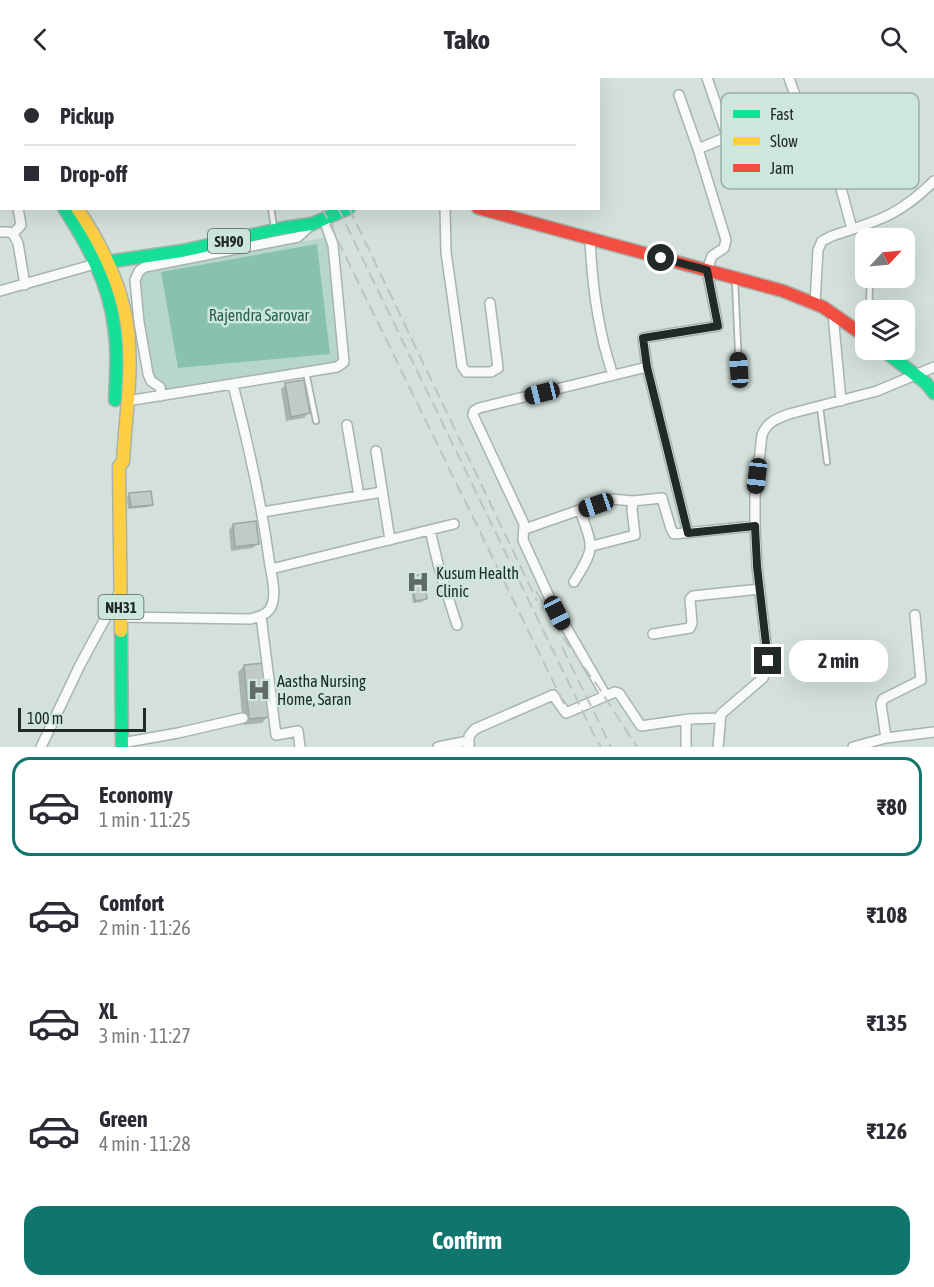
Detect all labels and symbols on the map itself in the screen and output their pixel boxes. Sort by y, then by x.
legend [721,93,919,189]
text: Fast [770,105,794,123]
text: Slow [770,132,798,150]
text: Jam [770,159,794,177]
north arrow [855,228,915,288]
road number: SH90 [208,229,250,253]
route start [647,244,674,271]
park label: Rajendra Sarovar [209,306,310,325]
car [729,351,749,389]
car [522,380,562,406]
car [746,457,768,495]
car [576,491,616,519]
place label: Kusum Health Clinic [436,564,519,600]
hospital icon: Kusum Health Clinic [405,569,431,595]
car [541,593,573,633]
road number: NH31 [98,595,144,619]
callout: 2 min [789,640,888,682]
route end [754,647,781,674]
place label: Aastha Nursing Home, Saran [277,672,366,708]
hospital icon: Aastha Nursing Home, Saran [246,677,272,703]
scale bar [18,705,146,732]

